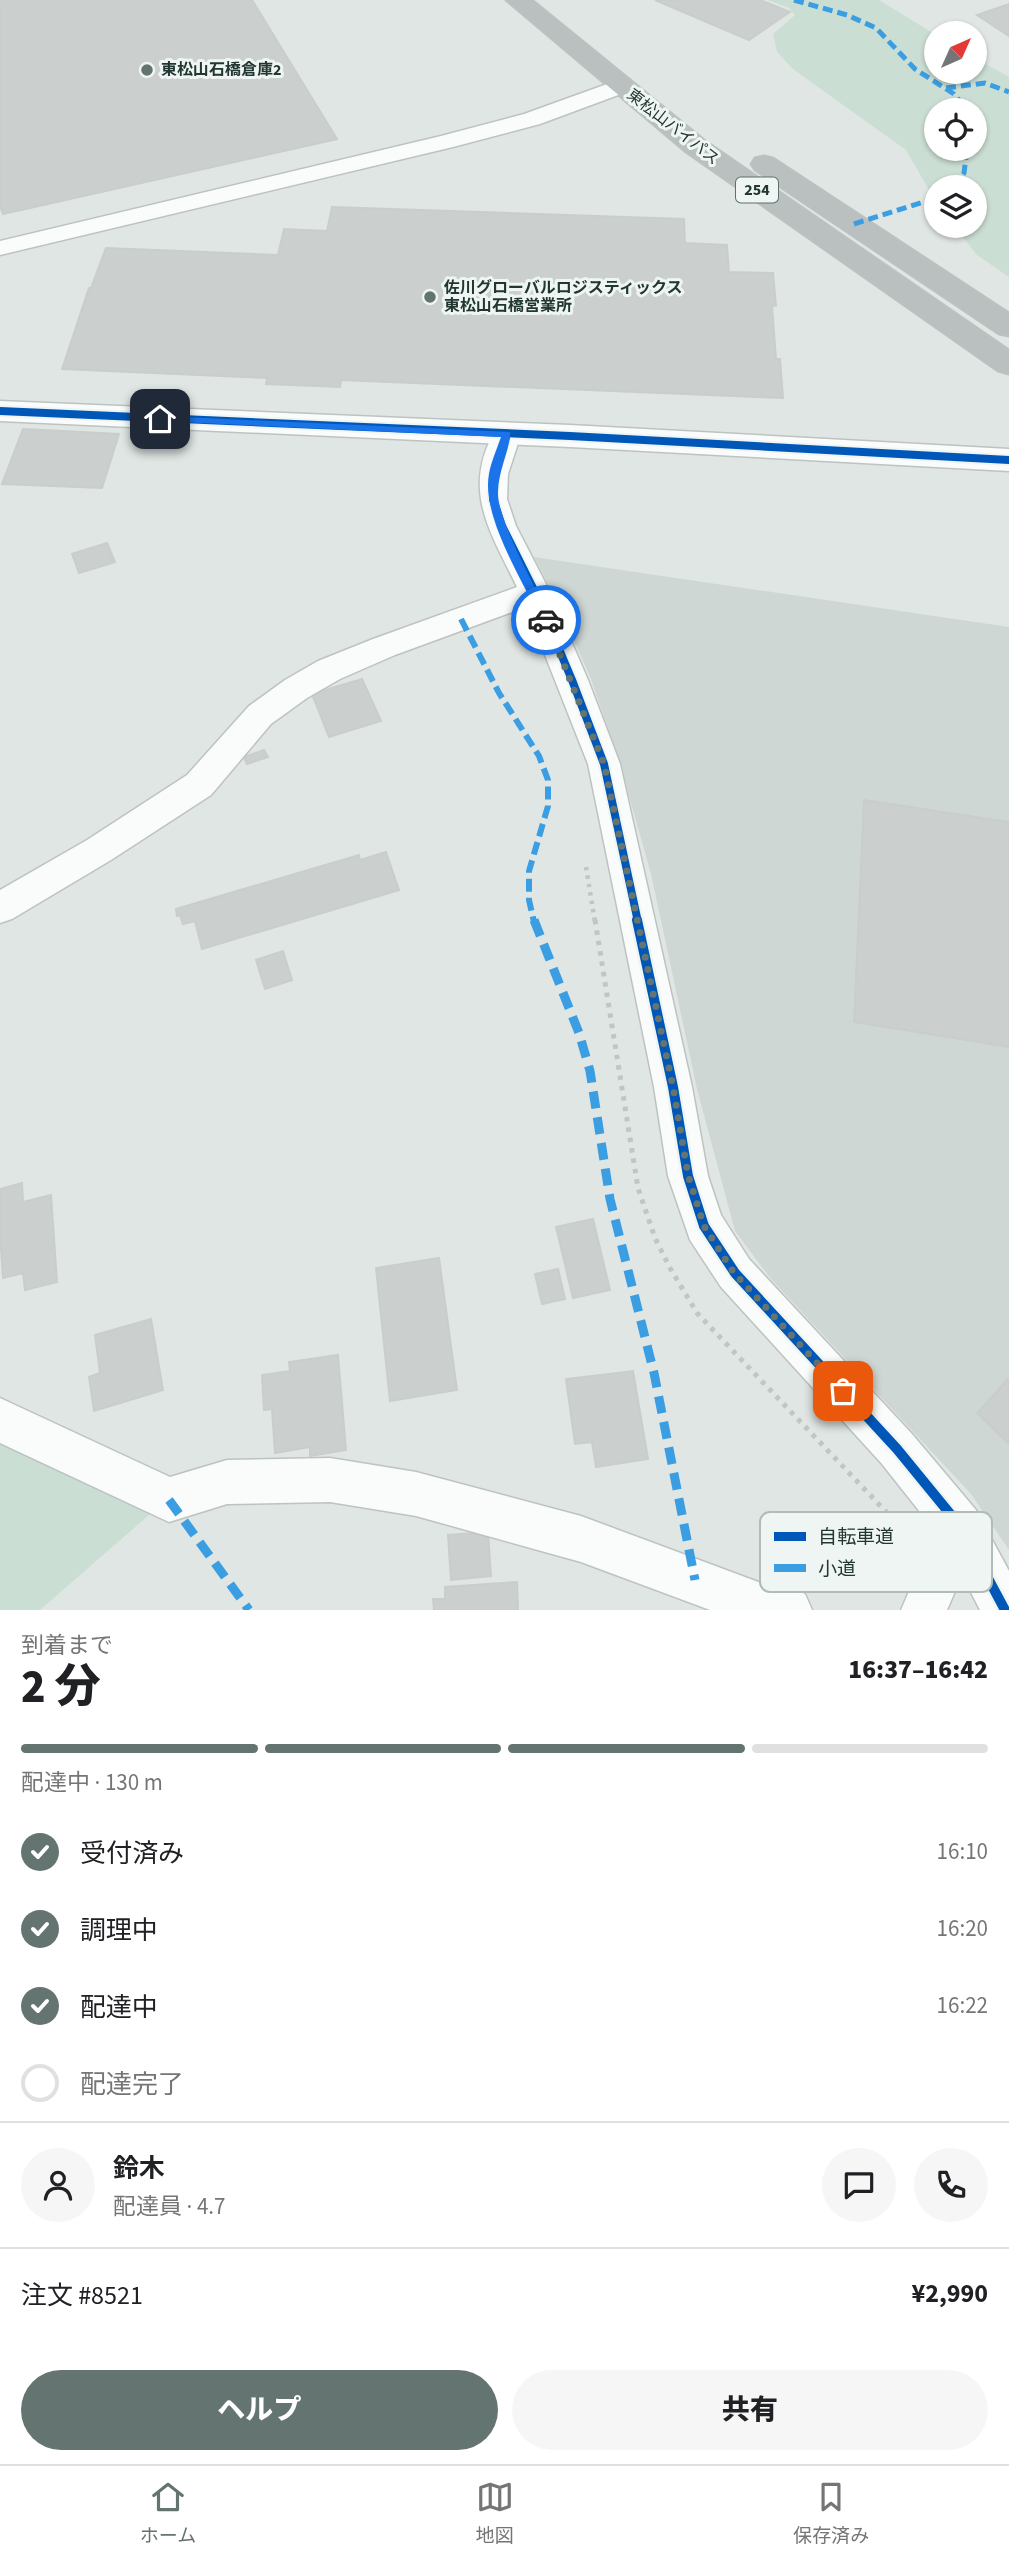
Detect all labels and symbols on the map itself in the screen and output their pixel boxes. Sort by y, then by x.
north arrow [924,21,987,84]
place label: 東松山石橋倉庫2 [161,59,281,81]
marker: 東松山石橋倉庫2 [139,62,155,78]
street label: 東松山バイパス [622,84,724,170]
road number: 254 [736,178,778,202]
place label: 佐川グローバルロジスティックス 東松山石橋営業所 [443,277,682,317]
marker: 佐川グローバルロジスティックス 東松山石橋営業所 [422,289,438,305]
pin [130,389,190,449]
courier [511,585,581,655]
pin [813,1361,873,1421]
legend [760,1512,992,1592]
text: 自転車道 [818,1524,894,1551]
text: 小道 [818,1556,856,1583]

